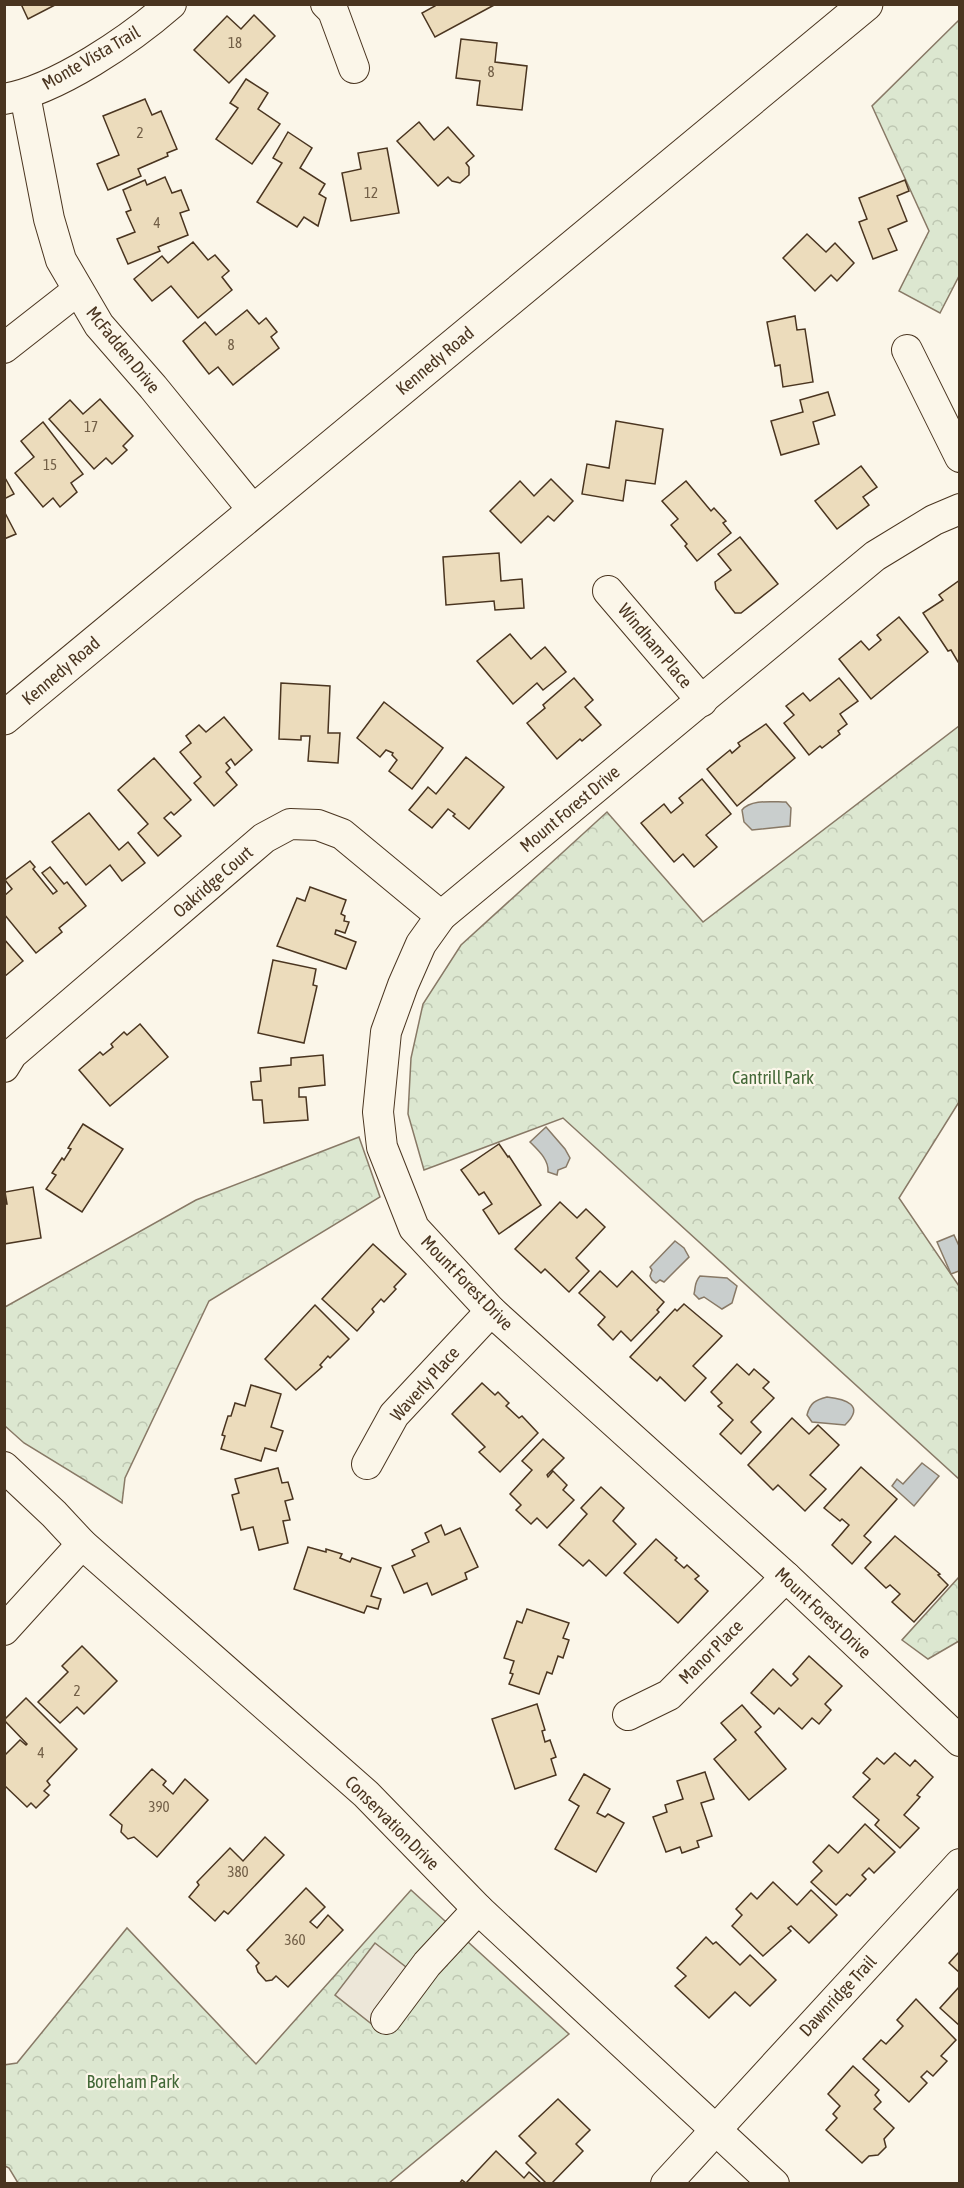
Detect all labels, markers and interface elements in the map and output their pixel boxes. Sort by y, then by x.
street label: Monte Vista Trail [38,21,144,94]
house number: 18 [228,34,242,51]
house number: 8 [487,63,495,80]
house number: 2 [136,124,144,141]
house number: 12 [364,184,378,201]
house number: 4 [153,214,161,231]
street label: McFadden Drive [82,302,165,397]
street label: Kennedy Road [392,322,478,399]
house number: 8 [227,336,235,353]
house number: 17 [84,418,98,435]
house number: 15 [43,456,57,473]
street label: Windham Place [614,599,697,692]
street label: Kennedy Road [18,632,104,709]
street label: Mount Forest Drive [516,761,624,856]
street label: Oakridge Court [169,841,257,922]
park label: Cantrill Park [732,1067,814,1088]
street label: Mount Forest Drive [417,1231,518,1334]
street label: Waverly Place [386,1342,464,1425]
street label: Mount Forest Drive [771,1563,876,1662]
street label: Manor Place [674,1615,747,1688]
house number: 2 [73,1682,81,1699]
house number: 4 [37,1744,45,1761]
street label: Conservation Drive [341,1771,444,1874]
house number: 390 [148,1798,170,1815]
house number: 380 [227,1863,249,1880]
house number: 360 [284,1931,306,1948]
street label: Dawnridge Trail [795,1951,881,2040]
park label: Boreham Park [86,2071,180,2092]

